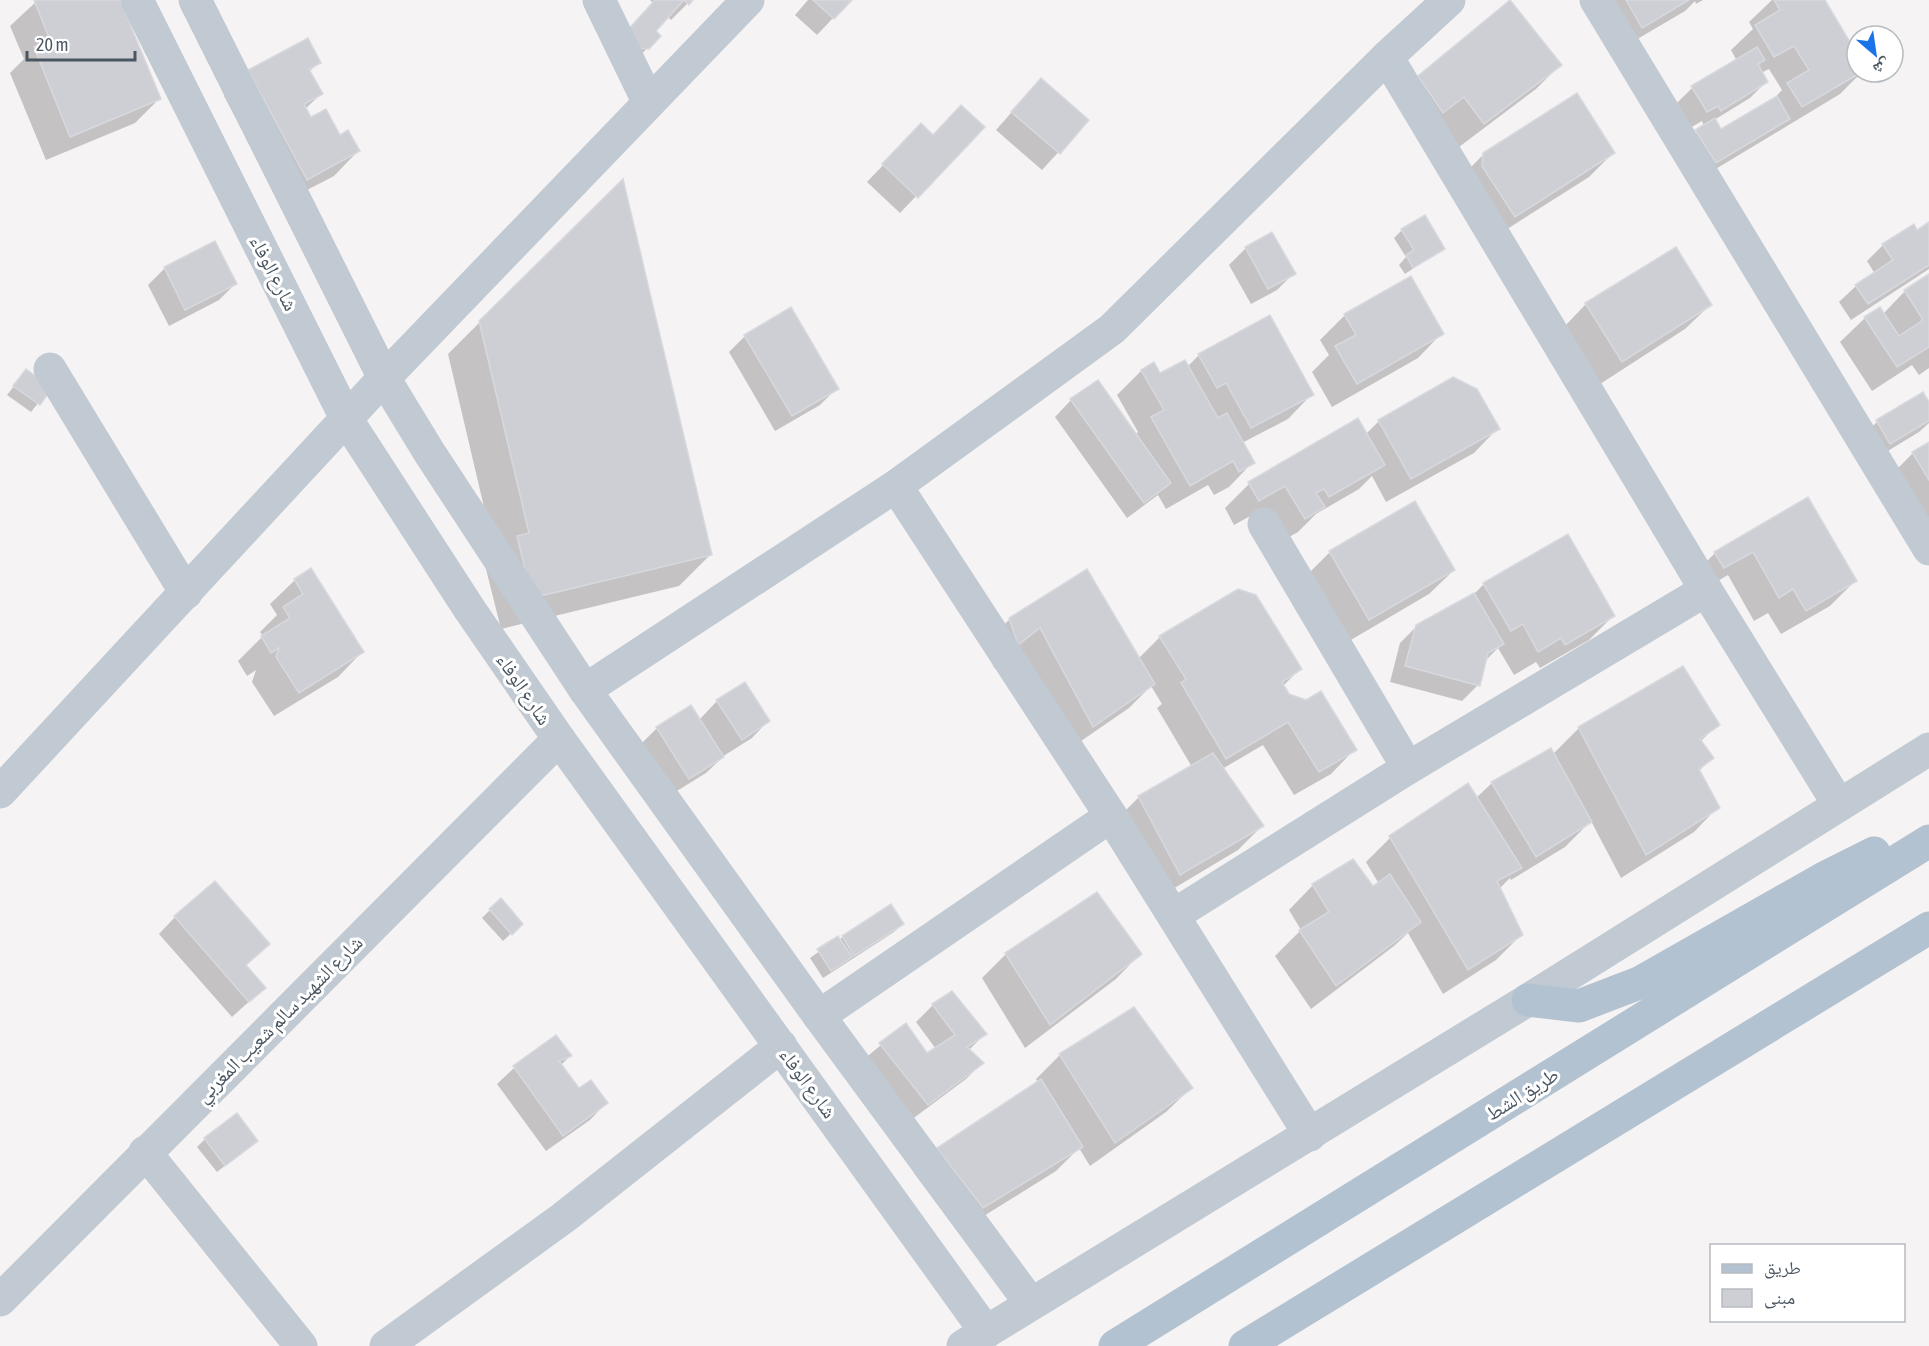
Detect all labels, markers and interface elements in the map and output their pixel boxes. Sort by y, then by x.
scale bar [27,24,135,62]
north arrow [1845,24,1905,84]
text: 20 m [36,34,68,55]
text: ش [1870,54,1894,79]
street label: شارع الوفاء [244,231,303,315]
street label: شارع الوفاء [490,649,557,730]
street label: شارع الشهيد سالم شعيب المغربي [190,930,370,1110]
street label: شارع الوفاء [774,1043,842,1124]
street label: طريق الشط [1481,1062,1563,1126]
legend [1710,1244,1905,1322]
text: طريق [1764,1257,1801,1279]
text: مبنى [1764,1287,1795,1309]

